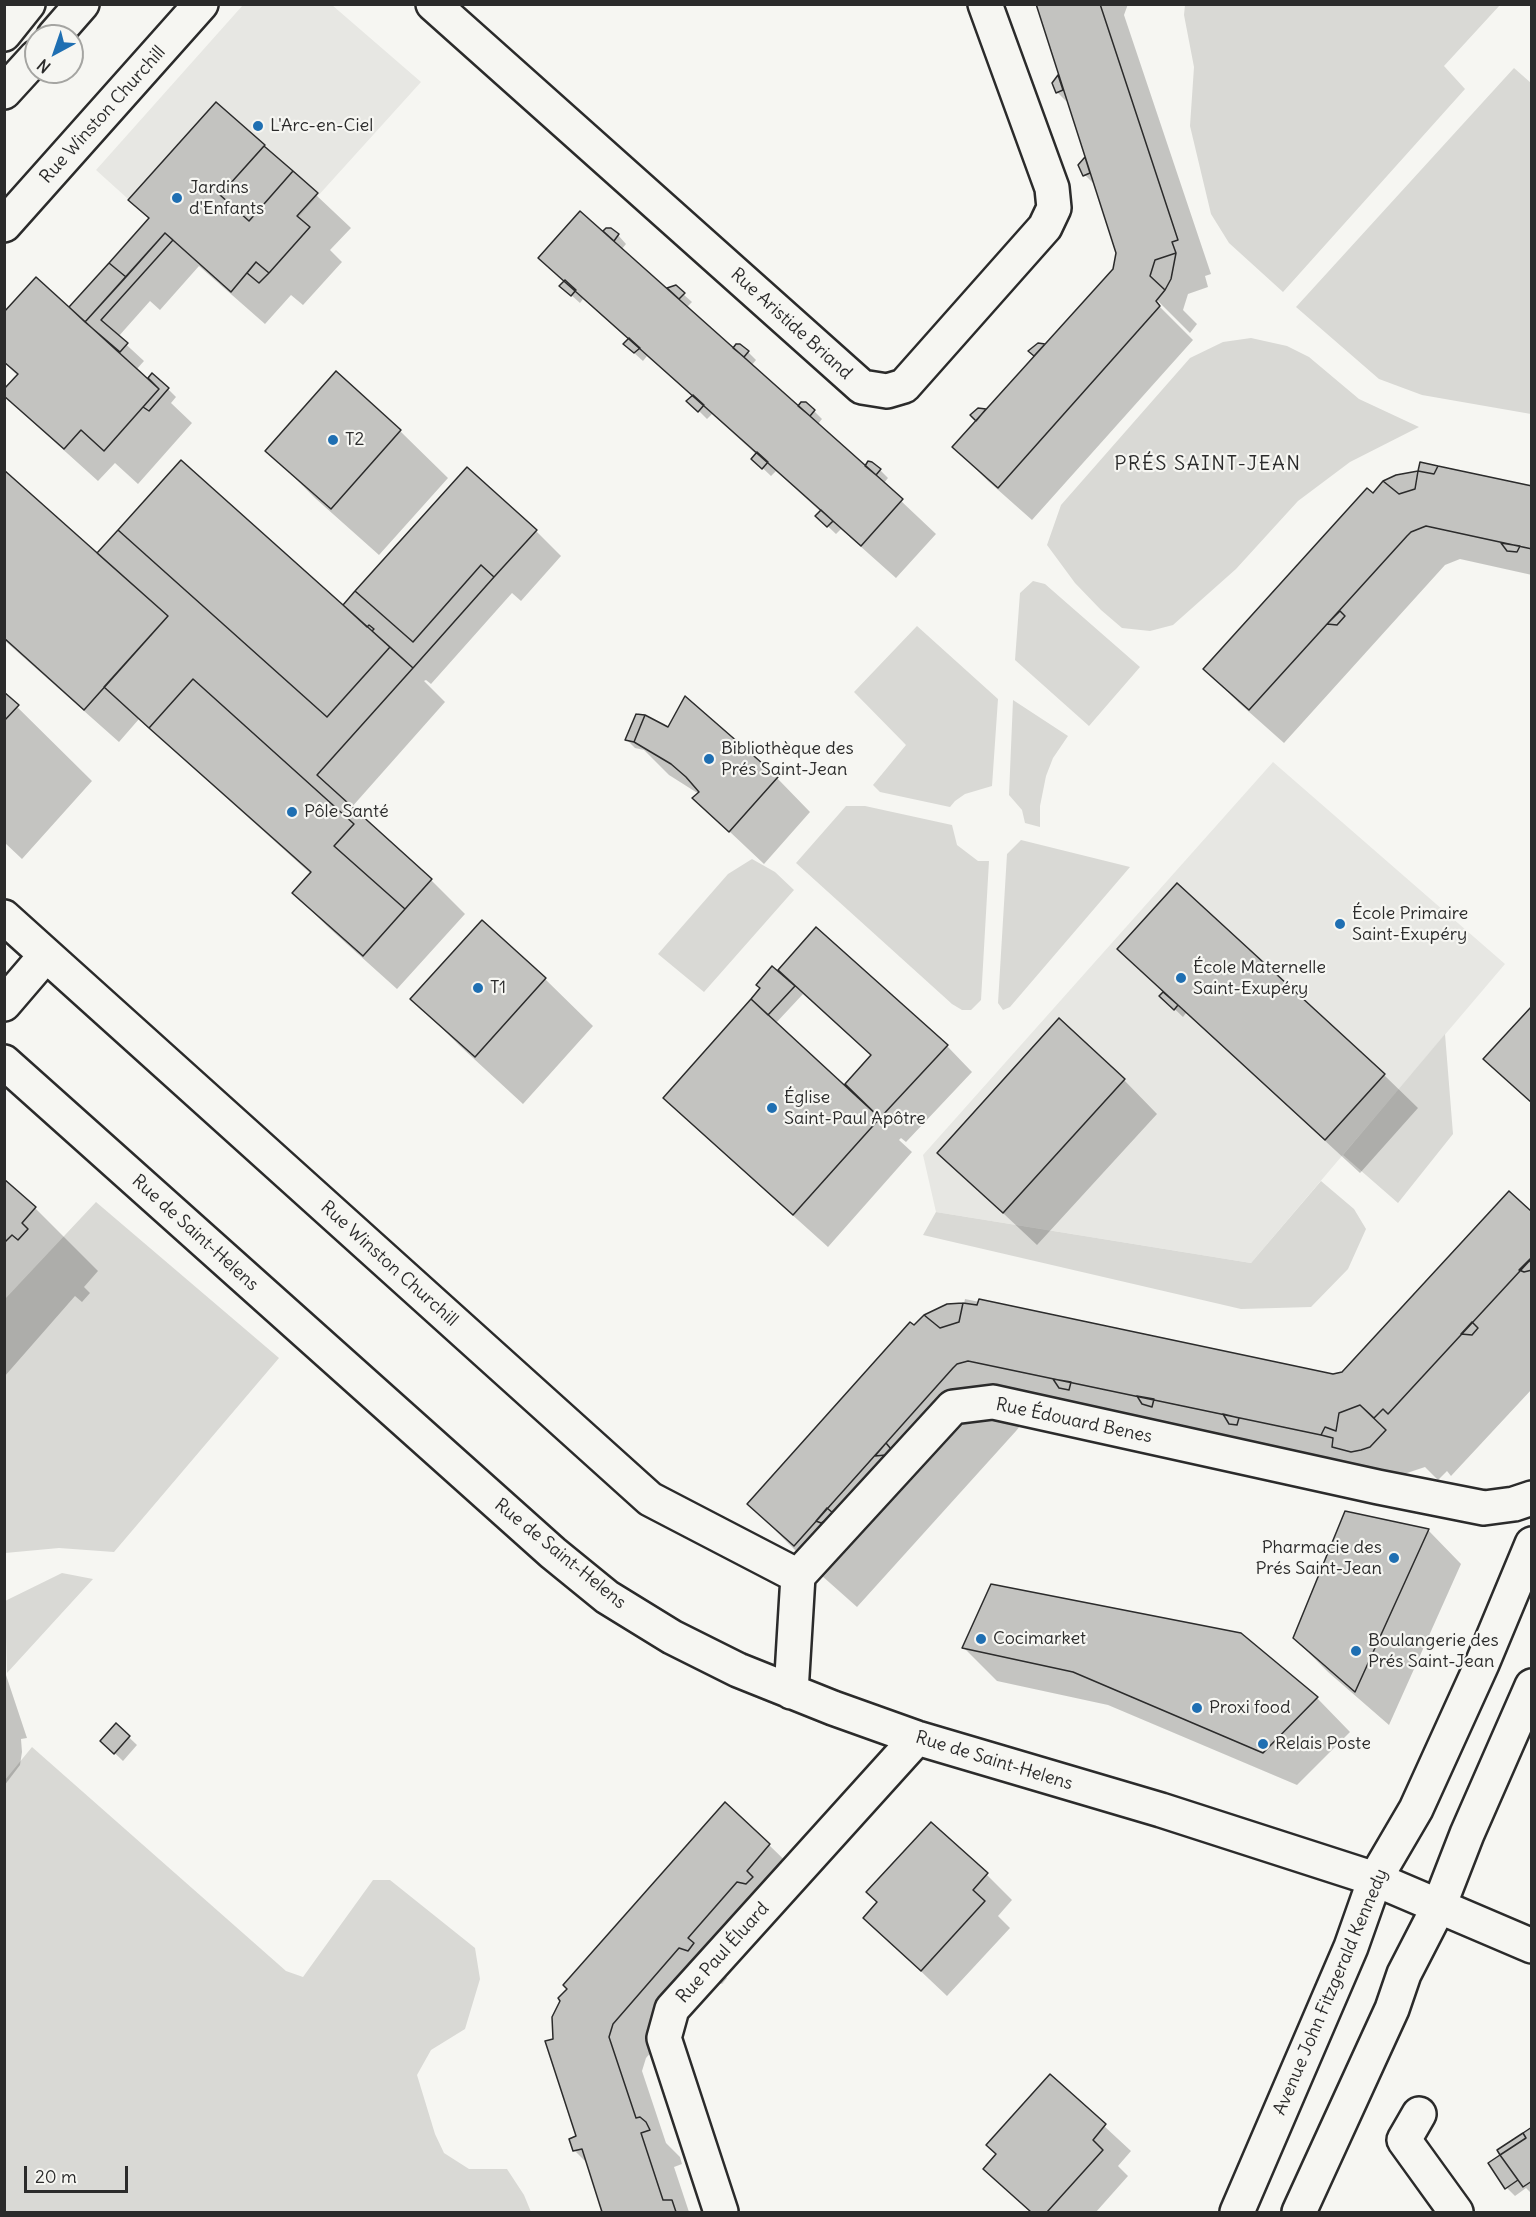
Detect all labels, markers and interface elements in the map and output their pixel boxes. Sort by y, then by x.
north arrow [24,24,84,84]
street label: Rue Winston Churchill [36,42,170,188]
text: N [33,55,54,77]
place label: L'Arc-en-Ciel [270,115,373,137]
marker: L'Arc-en-Ciel [251,119,265,133]
place label: Jardins d'Enfants [189,177,264,219]
marker: Jardins d'Enfants [170,191,184,205]
street label: Rue Aristide Briand [726,264,856,384]
place label: T2 [345,429,364,451]
marker: T2 [326,433,340,447]
district label: PRÉS SAINT-JEAN [1114,452,1302,476]
place label: Bibliothèque des Prés Saint-Jean [721,738,854,780]
marker: Bibliothèque des Prés Saint-Jean [702,752,716,766]
place label: Pôle Santé [304,801,389,823]
marker: Pôle Santé [285,805,299,819]
place label: École Primaire Saint-Exupéry [1352,903,1468,946]
marker: École Primaire Saint-Exupéry [1333,917,1347,931]
place label: École Maternelle Saint-Exupéry [1193,957,1326,1000]
marker: École Maternelle Saint-Exupéry [1174,971,1188,985]
place label: T1 [490,977,506,999]
marker: T1 [471,981,485,995]
place label: Église Saint-Paul Apôtre [784,1087,926,1130]
marker: Église Saint-Paul Apôtre [765,1101,779,1115]
street label: Rue de Saint-Helens [127,1170,263,1296]
street label: Rue Winston Churchill [316,1197,462,1331]
street label: Rue Édouard Benes [994,1394,1154,1448]
street label: Rue de Saint-Helens [490,1494,630,1614]
place label: Pharmacie des Prés Saint-Jean [1255,1537,1382,1580]
marker: Pharmacie des Prés Saint-Jean [1387,1551,1401,1565]
place label: Cocimarket [993,1628,1086,1650]
place label: Boulangerie des Prés Saint-Jean [1368,1630,1499,1672]
marker: Cocimarket [974,1632,988,1646]
marker: Boulangerie des Prés Saint-Jean [1349,1644,1363,1658]
place label: Proxi food [1209,1697,1291,1719]
marker: Proxi food [1190,1701,1204,1715]
street label: Rue de Saint-Helens [913,1727,1075,1795]
place label: Relais Poste [1275,1733,1371,1755]
marker: Relais Poste [1256,1737,1270,1751]
street label: Avenue John Fitzgerald Kennedy [1269,1866,1393,2118]
street label: Rue Paul Éluard [672,1898,774,2008]
scale bar [27,2154,130,2192]
text: 20 m [35,2165,77,2188]

